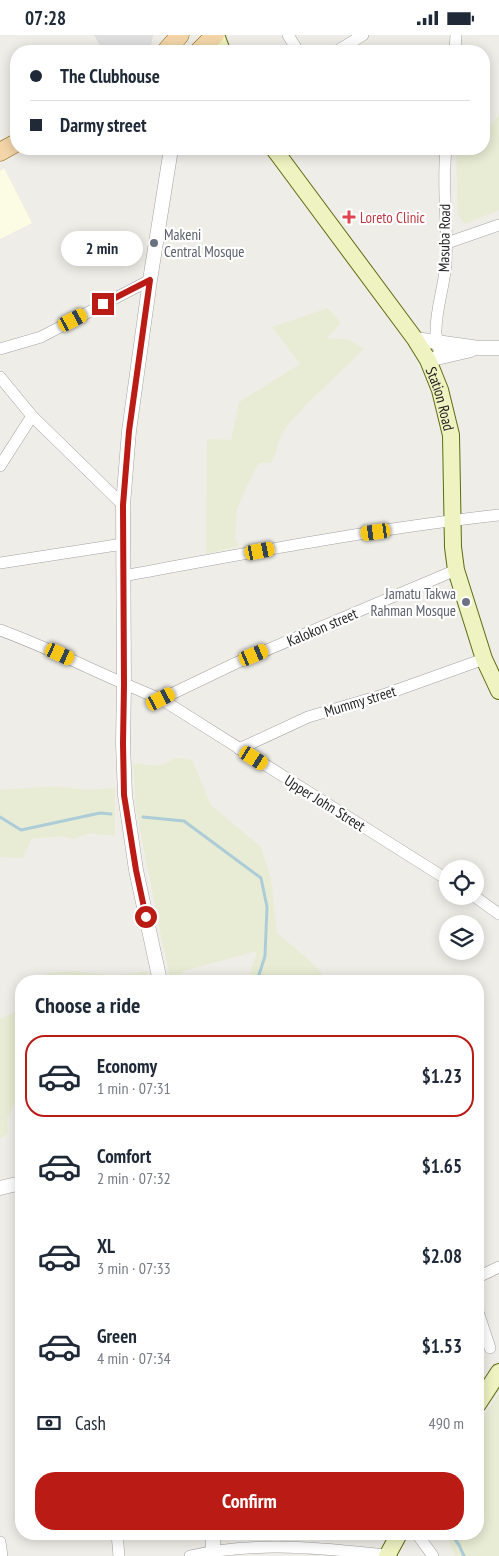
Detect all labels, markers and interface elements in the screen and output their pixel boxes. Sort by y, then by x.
text: 07:28 [25,6,66,30]
text: The Clubhouse [60,64,160,88]
text: Darmy street [60,113,147,137]
street label: Masuba Road [434,204,454,272]
place label: Loreto Clinic [360,208,425,227]
marker: Loreto Clinic [342,210,356,224]
place label: Makeni Central Mosque [164,225,244,261]
callout: 2 min [62,231,144,267]
marker: Makeni Central Mosque [148,237,160,249]
text: 2 min [86,238,118,258]
route end [92,293,114,315]
car [56,306,89,334]
street label: Station Road [422,364,459,432]
car [360,522,391,542]
car [243,541,276,561]
place label: Jamatu Takwa Rahman Mosque [370,584,456,620]
marker: Jamatu Takwa Rahman Mosque [460,596,472,608]
street label: Kalokon street [284,604,360,650]
car [43,641,76,667]
car [237,642,270,668]
street label: Mummy street [322,681,398,721]
car [144,686,177,712]
car [237,744,270,772]
street label: Upper John Street [281,771,369,835]
map controls [439,860,484,960]
button: locate [439,860,484,905]
route start [135,906,157,928]
button: layers [439,915,484,960]
text: Choose a ride [35,991,140,1019]
icon: car [37,1054,82,1099]
text: Economy [97,1054,157,1078]
text: $1.23 [422,1064,462,1088]
text: 1 min · 07:31 [97,1078,171,1098]
icon: car [37,1144,82,1189]
text: Comfort [97,1144,151,1168]
text: $1.65 [422,1154,462,1178]
text: 2 min · 07:32 [97,1168,171,1188]
icon: car [37,1234,82,1279]
text: XL [97,1234,115,1258]
text: $2.08 [422,1244,462,1268]
text: 3 min · 07:33 [97,1258,171,1278]
icon: car [37,1324,82,1369]
text: Green [97,1324,137,1348]
text: $1.53 [422,1334,462,1358]
text: 4 min · 07:34 [97,1348,171,1368]
icon: cash [35,1409,63,1437]
text: Cash [75,1411,106,1435]
text: 490 m [429,1413,464,1433]
button: Confirm [35,1472,464,1530]

